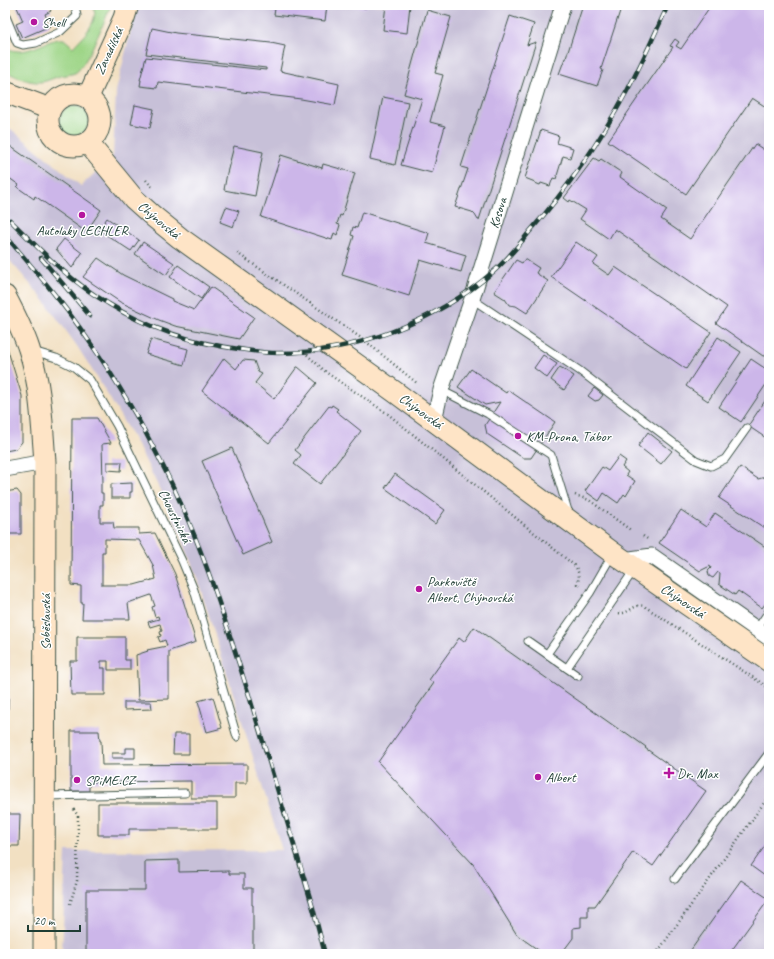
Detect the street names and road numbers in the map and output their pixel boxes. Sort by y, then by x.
street label: Zavadilská [91,23,128,77]
street label: Kosova [485,194,511,230]
street label: Chýnovská [134,197,185,244]
street label: Chýnovská [396,389,448,434]
street label: Choustnická [155,486,196,547]
street label: Chýnovská [658,580,710,623]
street label: Soběslavská [37,592,54,650]

